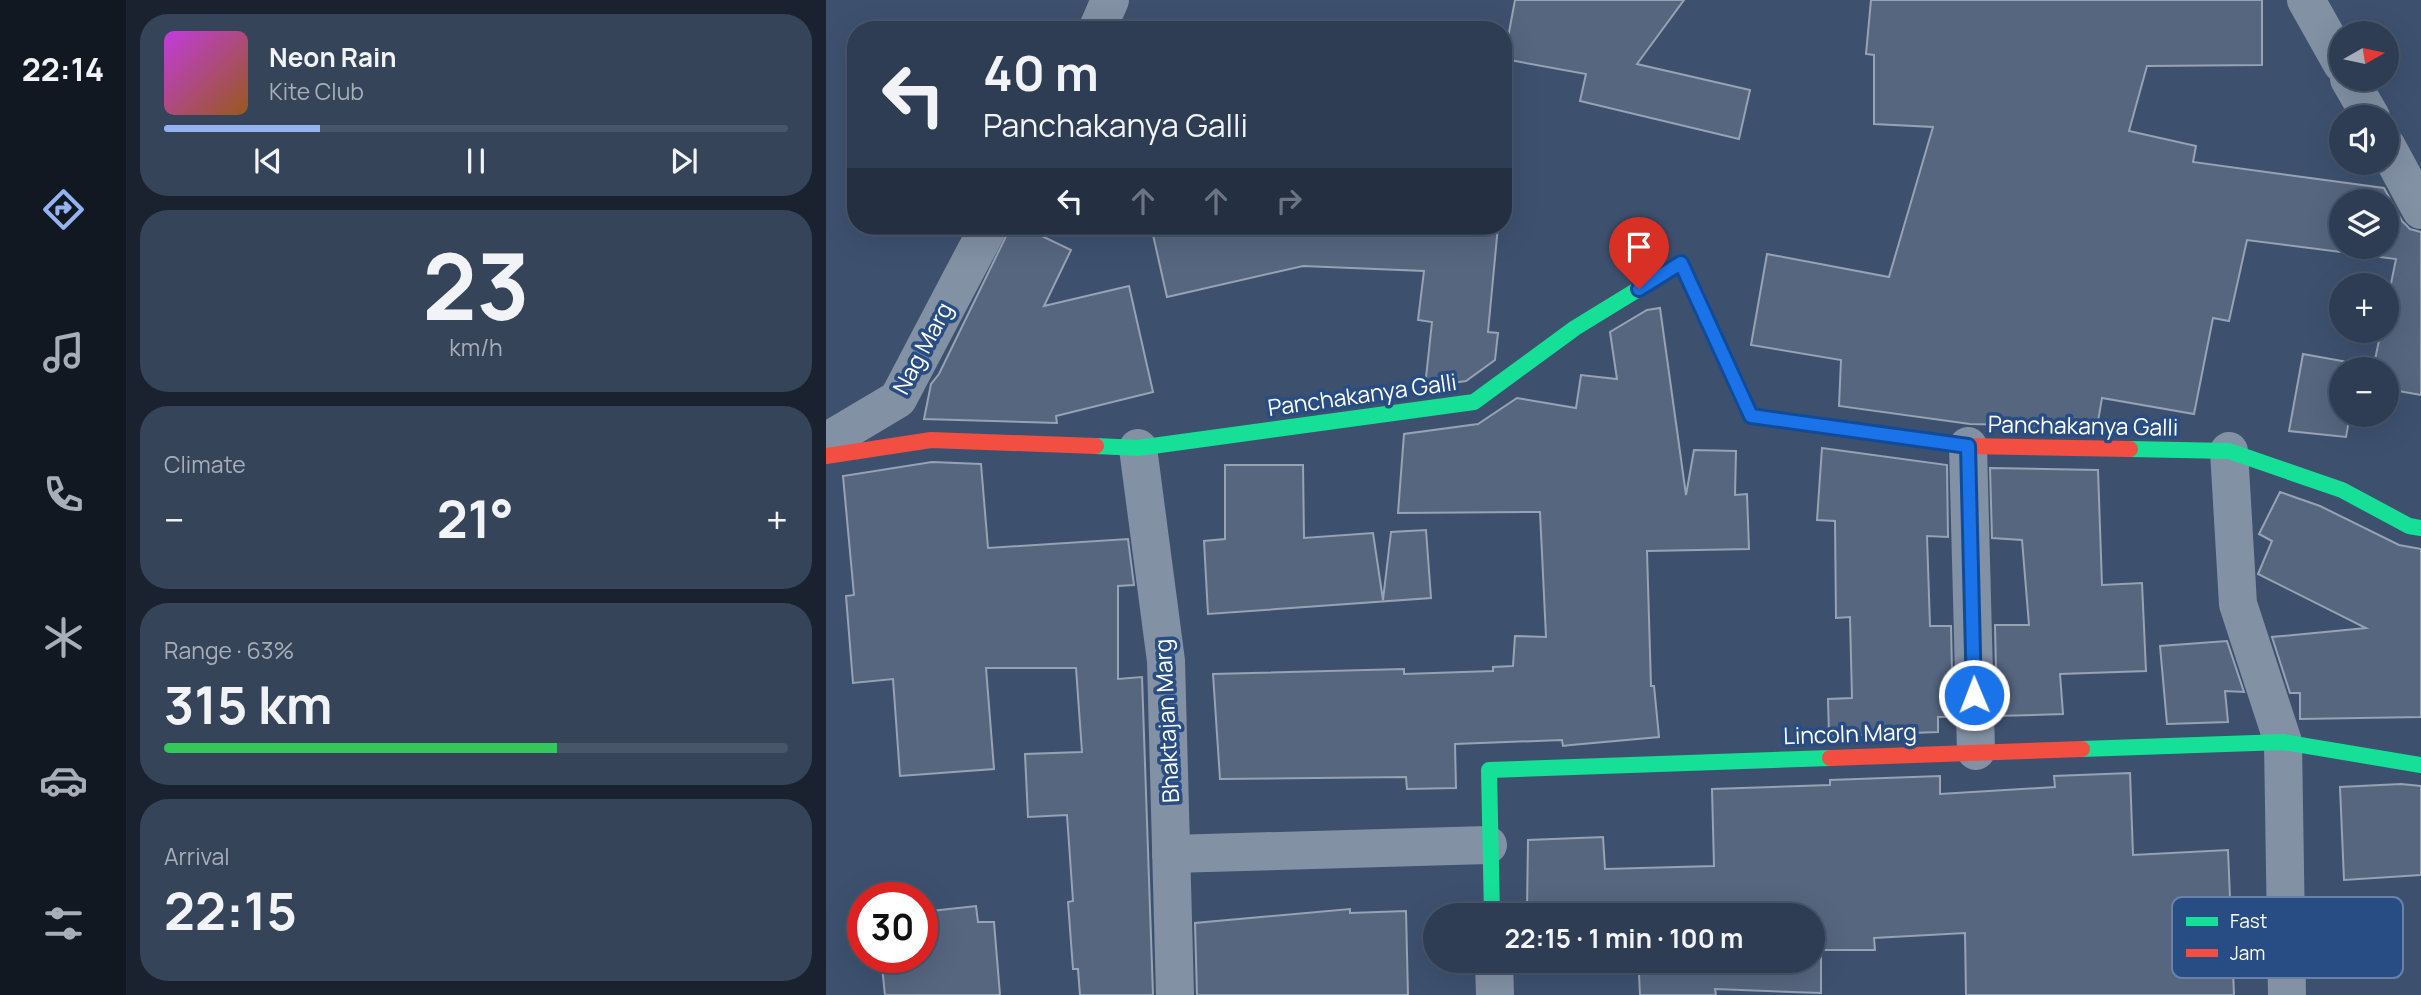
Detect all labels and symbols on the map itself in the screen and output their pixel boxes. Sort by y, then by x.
north arrow [2329,21,2399,91]
pin [1609,217,1669,289]
street label: Nag Marg [884,296,960,400]
street label: Panchakanya Galli [1265,365,1459,423]
street label: Panchakanya Galli [1988,407,2178,443]
street label: Bhaktajan Marg [1146,638,1186,804]
position arrow [1937,658,2011,732]
street label: Lincoln Marg [1783,715,1917,751]
speed limit sign: 30 [847,882,938,973]
legend [2172,897,2403,978]
text: Fast [2230,908,2267,934]
text: Jam [2230,940,2265,966]

